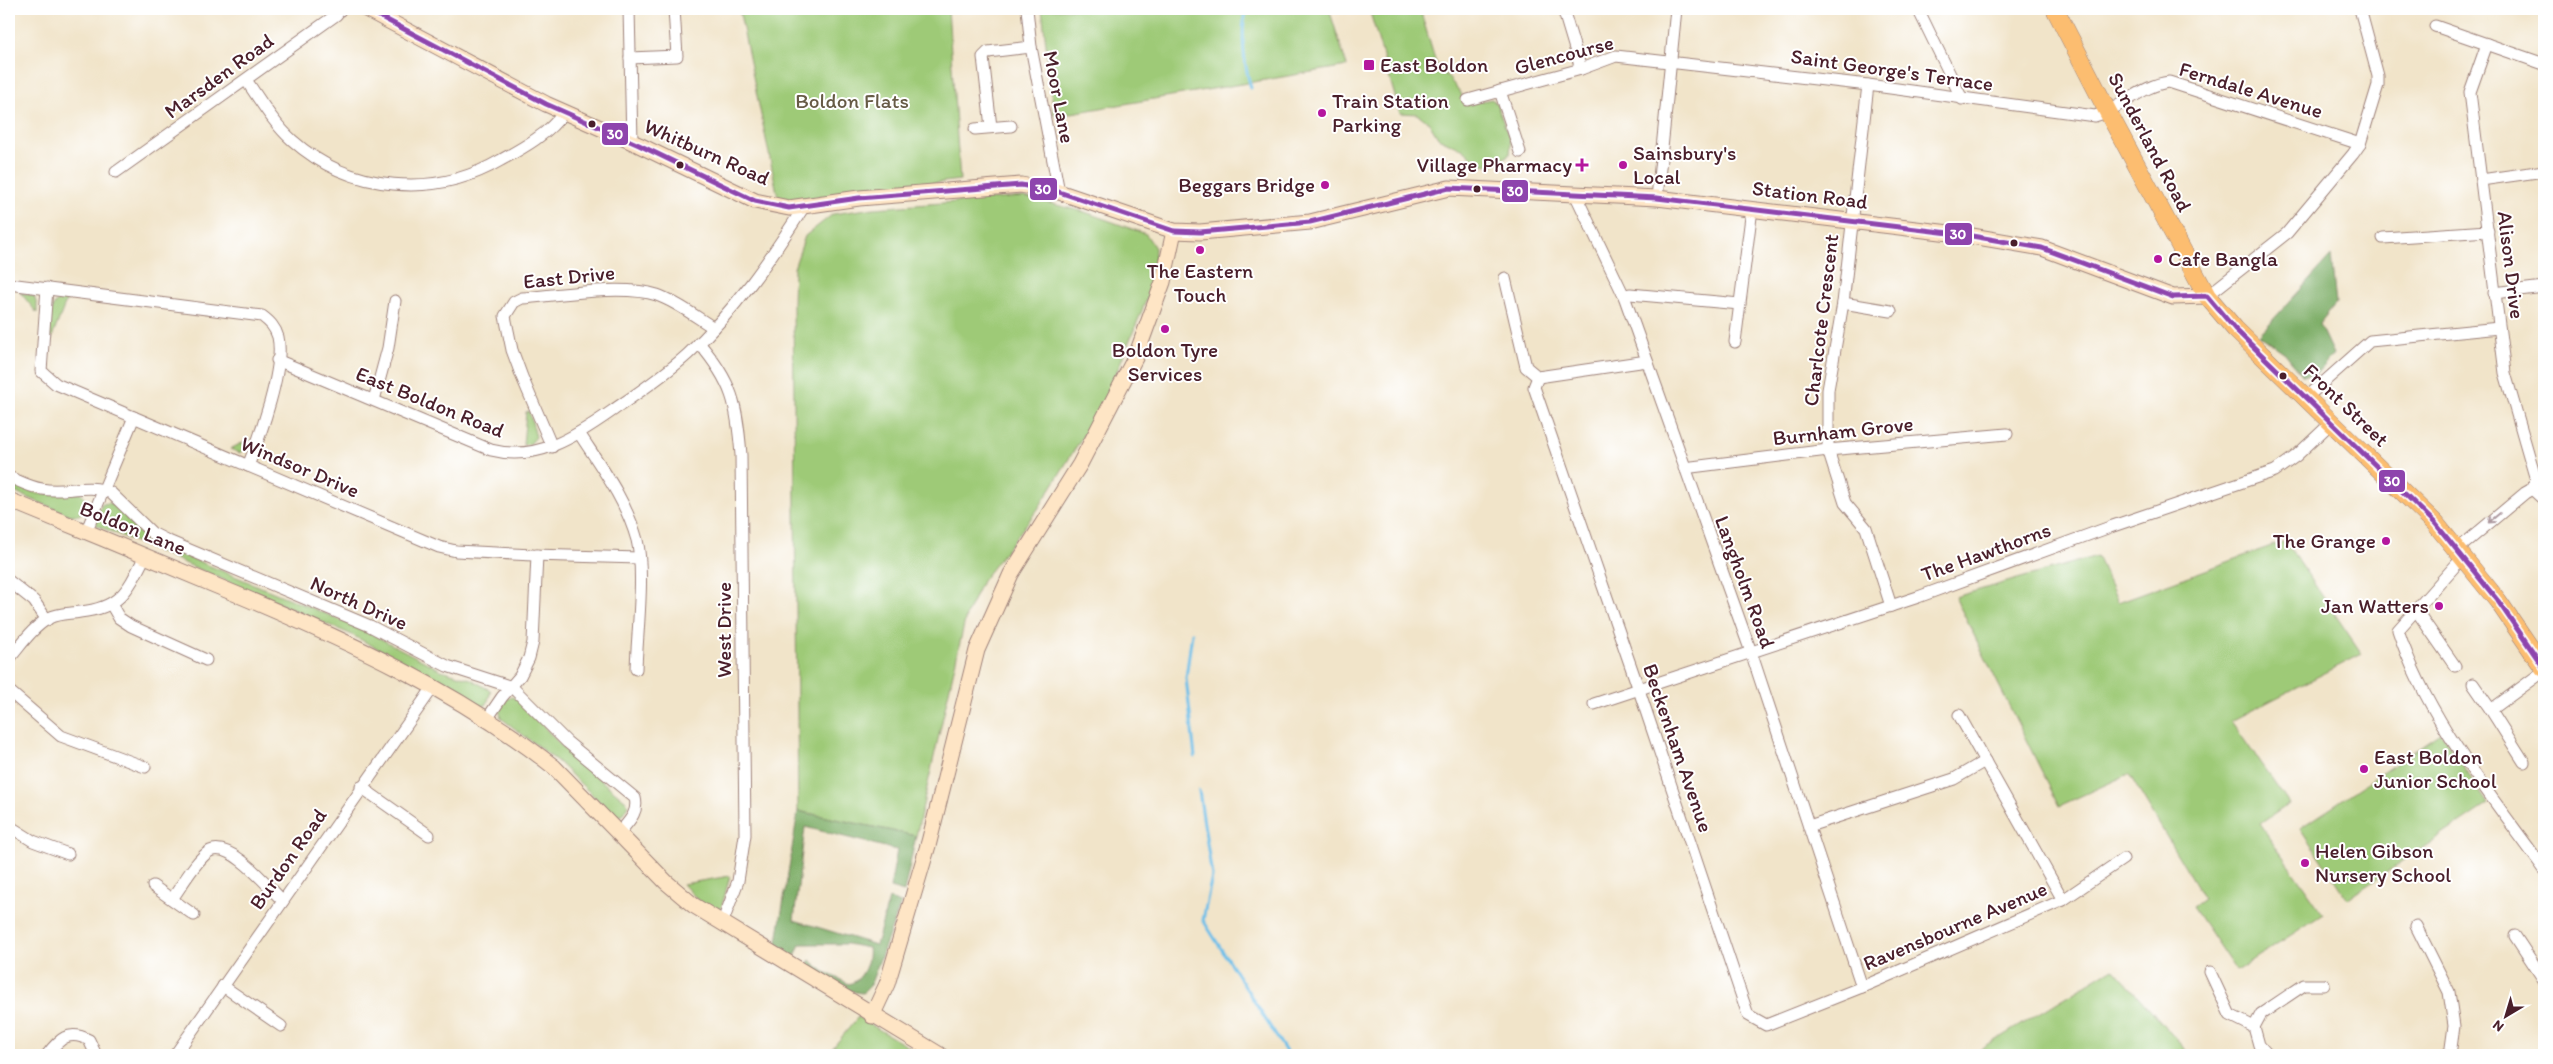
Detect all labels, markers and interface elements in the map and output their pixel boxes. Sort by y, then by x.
street label: Marsden Road [159,28,278,124]
street label: Glencourse [1512,29,1616,80]
street label: Saint George's Terrace [1789,43,1995,96]
street label: Moor Lane [1038,49,1081,145]
place label: East Boldon [1380,52,1488,77]
street label: Ferndale Avenue [2176,56,2326,123]
marker: East Boldon [1362,58,1376,72]
street label: Sunderland Road [2103,68,2198,216]
park label: Boldon Flats [795,88,909,113]
place label: Train Station Parking [1332,88,1449,137]
marker: Train Station Parking [1316,107,1328,119]
street label: Whitburn Road [640,113,774,191]
unlabelled marker [587,119,597,129]
line badge: 30 [601,122,629,146]
text: 30 [607,126,623,143]
place label: Sainsbury's Local [1633,140,1737,189]
place label: Village Pharmacy [1417,152,1572,177]
marker: Village Pharmacy [1576,159,1588,171]
marker: Sainsbury's Local [1617,159,1629,171]
unlabelled marker [675,160,685,170]
place label: Beggars Bridge [1178,172,1315,197]
street label: Station Road [1751,175,1870,214]
line badge: 30 [1029,177,1058,201]
marker: Beggars Bridge [1319,179,1331,191]
line badge: 30 [1501,179,1529,203]
text: 30 [1035,181,1051,198]
text: 30 [1507,183,1523,200]
unlabelled marker [1472,184,1482,194]
street label: Alison Drive [2492,209,2531,320]
line badge: 30 [1944,222,1973,246]
text: 30 [1950,226,1966,243]
street label: Charlcote Crescent [1798,232,1843,407]
unlabelled marker [2009,238,2019,248]
marker: The Eastern Touch [1194,244,1206,256]
place label: Cafe Bangla [2168,246,2278,271]
marker: Cafe Bangla [2152,253,2164,265]
place label: The Eastern Touch [1147,258,1253,307]
street label: East Drive [522,259,616,294]
marker: Boldon Tyre Services [1159,323,1171,335]
place label: Boldon Tyre Services [1112,337,1218,386]
street label: Front Street [2298,358,2394,452]
street label: East Boldon Road [352,360,509,443]
unlabelled marker [2278,371,2288,381]
street label: Burnham Grove [1771,411,1915,450]
street label: Windsor Drive [237,430,363,503]
line badge: 30 [2378,469,2406,493]
text: 30 [2384,473,2400,490]
street label: Boldon Lane [76,495,190,560]
street label: Langholm Road [1710,512,1781,652]
one-way arrow [2488,513,2501,524]
street label: The Hawthorns [1918,517,2054,587]
place label: The Grange [2273,528,2376,553]
marker: The Grange [2380,535,2392,547]
street label: North Drive [307,570,412,635]
street label: West Drive [711,582,736,678]
place label: Jan Watters [2321,593,2429,618]
marker: Jan Watters [2433,600,2445,612]
street label: Beckenham Avenue [1638,660,1719,835]
place label: East Boldon Junior School [2374,744,2497,793]
marker: East Boldon Junior School [2358,763,2370,775]
street label: Burdon Road [244,803,332,914]
place label: Helen Gibson Nursery School [2315,838,2451,887]
marker: Helen Gibson Nursery School [2299,857,2311,869]
street label: Ravensbourne Avenue [1859,875,2051,976]
north arrow [2480,992,2530,1042]
text: N [2489,1016,2507,1035]

